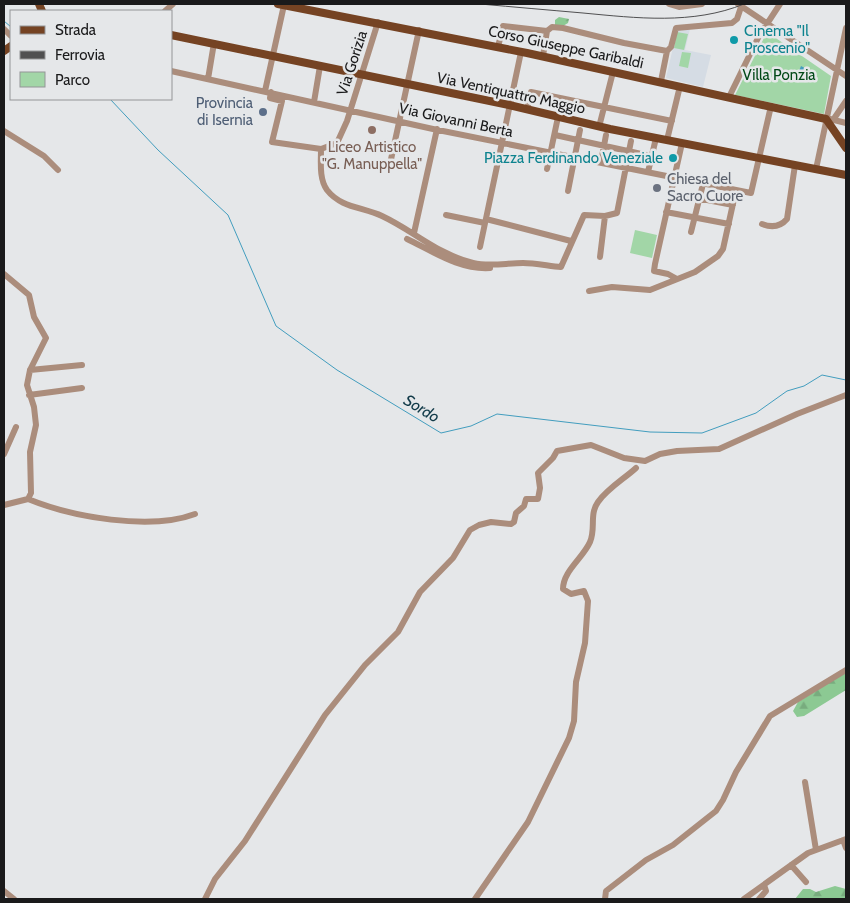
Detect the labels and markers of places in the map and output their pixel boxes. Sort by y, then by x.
place label: Cinema "Il Proscenio" [744,22,810,57]
marker: Cinema "Il Proscenio" [728,34,740,46]
place label: Provincia di Isernia [196,94,254,129]
marker: Provincia di Isernia [257,106,269,118]
marker: Liceo Artistico "G. Manuppella" [366,124,378,136]
place label: Liceo Artistico "G. Manuppella" [322,138,422,173]
place label: Piazza Ferdinando Veneziale [484,149,663,167]
marker: Piazza Ferdinando Veneziale [667,152,679,164]
place label: Chiesa del Sacro Cuore [667,170,744,205]
marker: Chiesa del Sacro Cuore [651,182,663,194]

